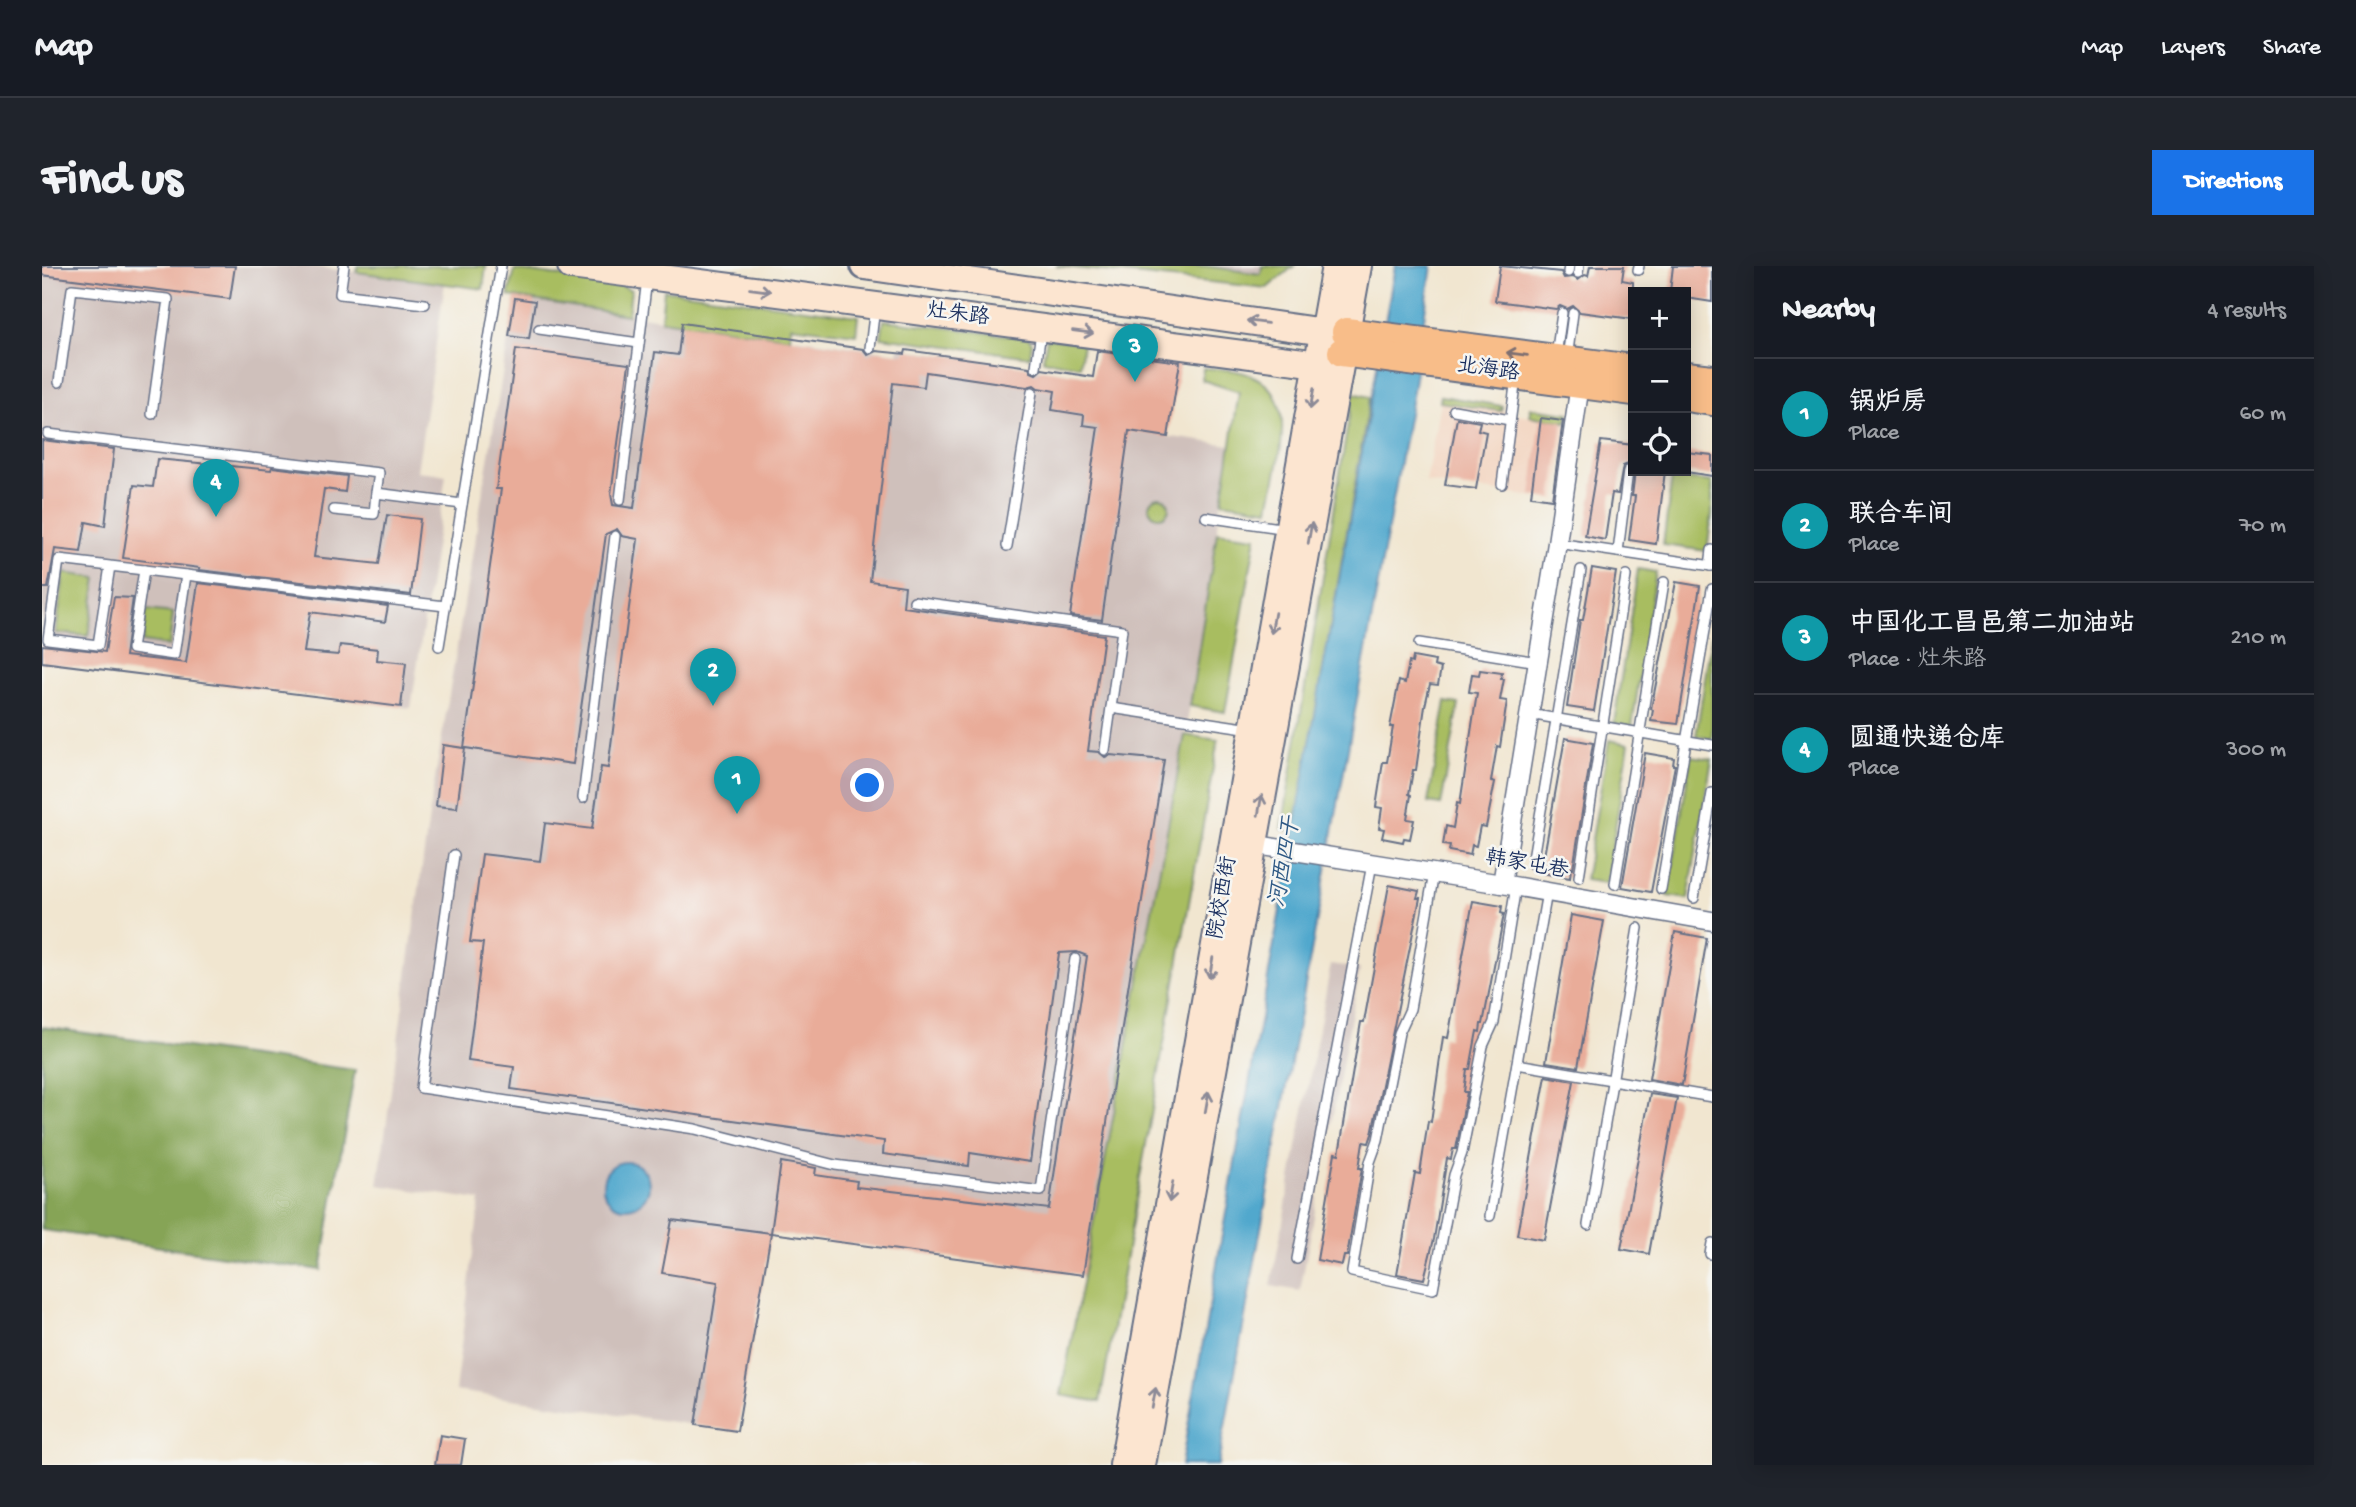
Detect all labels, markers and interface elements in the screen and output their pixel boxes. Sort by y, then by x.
text: Map [35,29,92,67]
text: Map [2081,34,2123,63]
text: Layers [2161,34,2225,63]
text: Share [2263,34,2321,63]
button: Directions [2152,150,2314,215]
text: Find us [42,153,182,211]
one-way arrow [748,284,771,297]
map controls [1628,287,1691,476]
button: + [1628,287,1691,350]
text: Nearby [1782,294,1875,329]
street label: 灶朱路 [925,298,991,332]
text: 4 results [2207,298,2286,325]
one-way arrow [1246,315,1269,328]
pin: 3 [1112,324,1158,382]
one-way arrow [1071,325,1094,338]
one-way arrow [1506,347,1529,360]
button: − [1628,350,1691,413]
street label: 北海路 [1455,352,1521,388]
one-way arrow [1305,387,1319,410]
text: 锅炉房 [1849,389,1927,420]
text: 1 [1800,401,1810,428]
text: 60 m [2240,401,2286,428]
button: locate [1628,413,1691,476]
text: Place [1849,420,1899,447]
pin: 4 [193,459,239,517]
text: 联合车间 [1849,501,1953,532]
text: 2 [1799,513,1811,540]
text: 70 m [2239,513,2286,540]
one-way arrow [1303,522,1317,545]
text: Place [1849,532,1899,559]
text: 中国化工昌邑第二加油站 [1849,610,2135,641]
one-way arrow [1265,611,1279,634]
text: 3 [1799,625,1811,652]
text: 210 m [2231,625,2286,652]
text: Place · 灶朱路 [1849,647,1986,674]
pin: 2 [690,648,736,706]
text: 圆通快递仓库 [1849,725,2005,756]
text: 4 [1800,737,1810,764]
text: 300 m [2226,737,2286,764]
pin: 1 [714,756,760,814]
text: Place [1849,756,1899,783]
your location [850,768,884,802]
one-way arrow [1254,794,1267,817]
water label: 河西四干 [1265,813,1307,910]
street label: 韩家屯巷 [1483,844,1571,886]
street label: 院校西街 [1203,854,1244,942]
one-way arrow [1204,956,1217,979]
one-way arrow [1201,1091,1214,1113]
one-way arrow [1164,1180,1177,1203]
one-way arrow [1148,1387,1161,1410]

